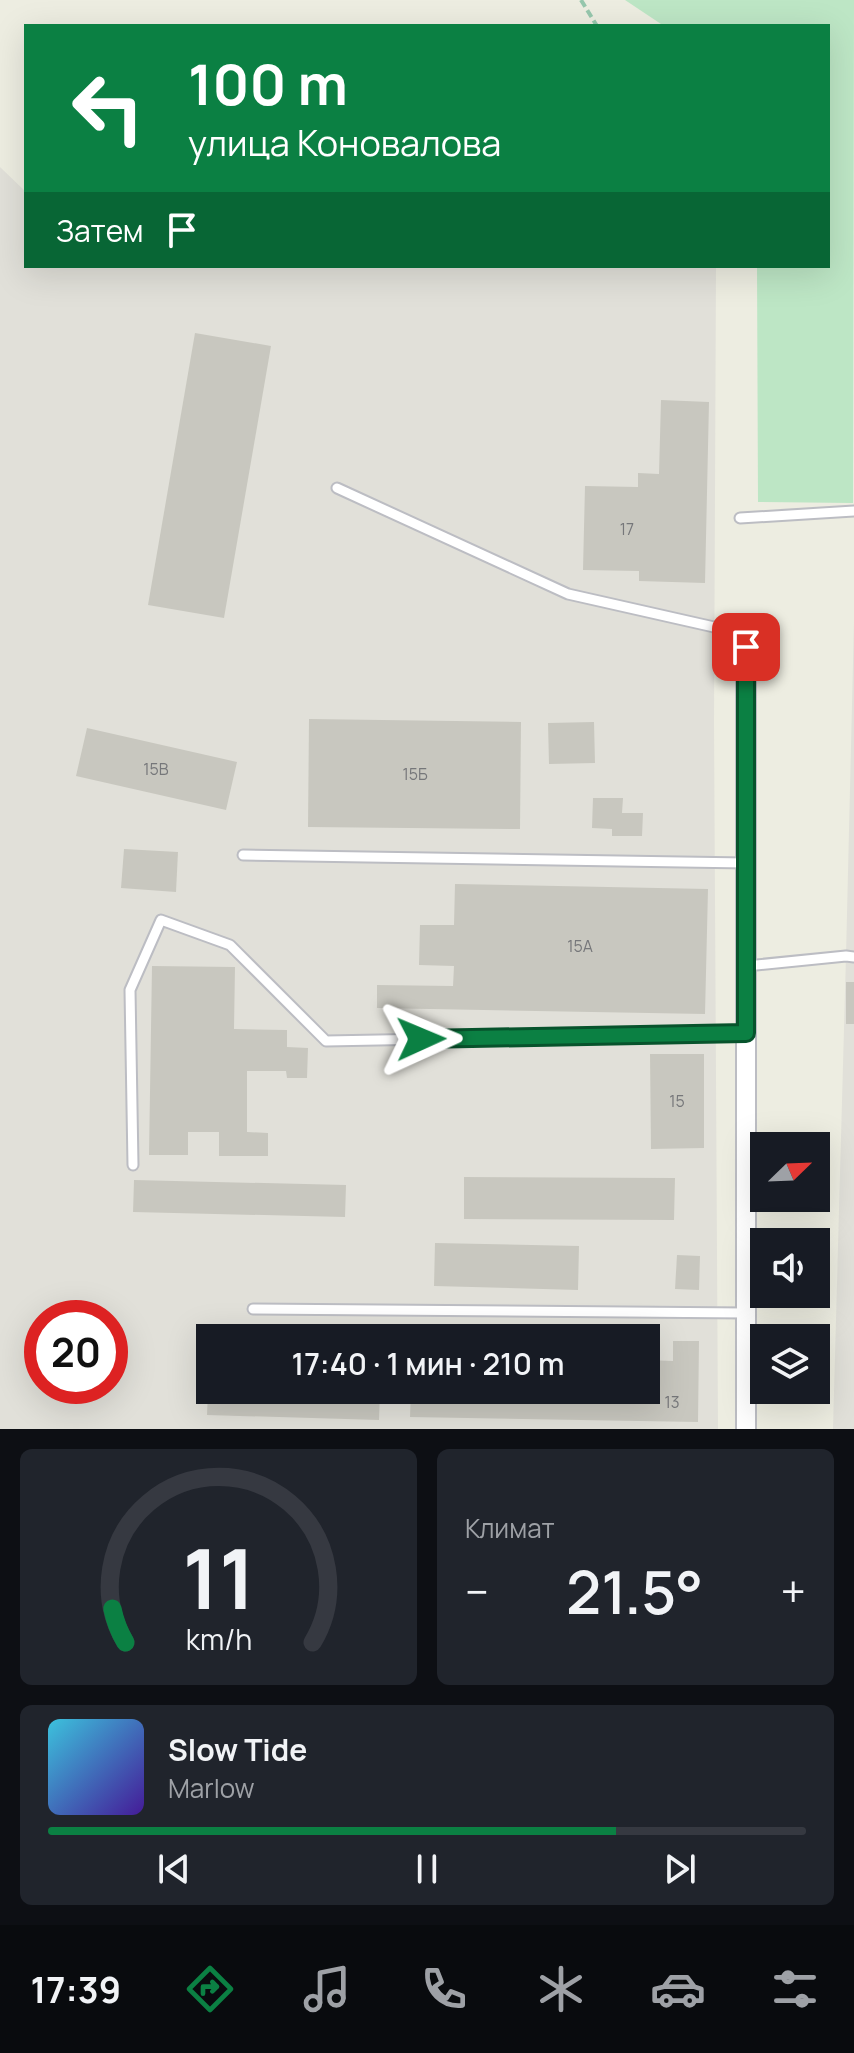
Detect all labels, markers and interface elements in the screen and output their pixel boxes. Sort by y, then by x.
text: 100 m [188,45,348,122]
icon: left [56,56,160,160]
text: улица Коновалова [188,118,501,167]
icon: arrive [160,208,204,252]
text: Затем [56,210,144,251]
house number: 17 [620,518,634,540]
pin [712,613,780,681]
icon: arrive [724,625,768,669]
house number: 15В [143,758,169,780]
house number: 15Б [402,763,428,785]
house number: 15А [567,935,593,957]
position arrow [379,997,463,1081]
house number: 15 [669,1090,685,1112]
north arrow [750,1132,830,1212]
map controls [750,1132,830,1404]
button: sound [750,1228,830,1308]
speed limit sign: 20 [24,1300,128,1404]
button: layers [750,1324,830,1404]
text: 17:40 · 1 мин · 210 m [291,1343,565,1384]
house number: 13 [664,1391,680,1413]
text: Климат [465,1510,555,1546]
text: 11 [182,1520,255,1634]
text: 21.5° [566,1550,703,1632]
text: − [465,1561,489,1621]
text: + [781,1561,806,1621]
text: km/h [185,1620,252,1659]
text: Slow Tide [168,1729,307,1770]
text: Marlow [168,1770,255,1806]
icon: previous [152,1847,196,1891]
icon: pause [405,1847,449,1891]
icon: next [658,1847,702,1891]
icon: directions [182,1961,238,2017]
icon: music [299,1961,355,2017]
icon: phone [416,1961,472,2017]
icon: climate [533,1961,589,2017]
icon: car [650,1961,706,2017]
icon: filters [767,1961,823,2017]
text: 17:39 [31,1965,121,2014]

